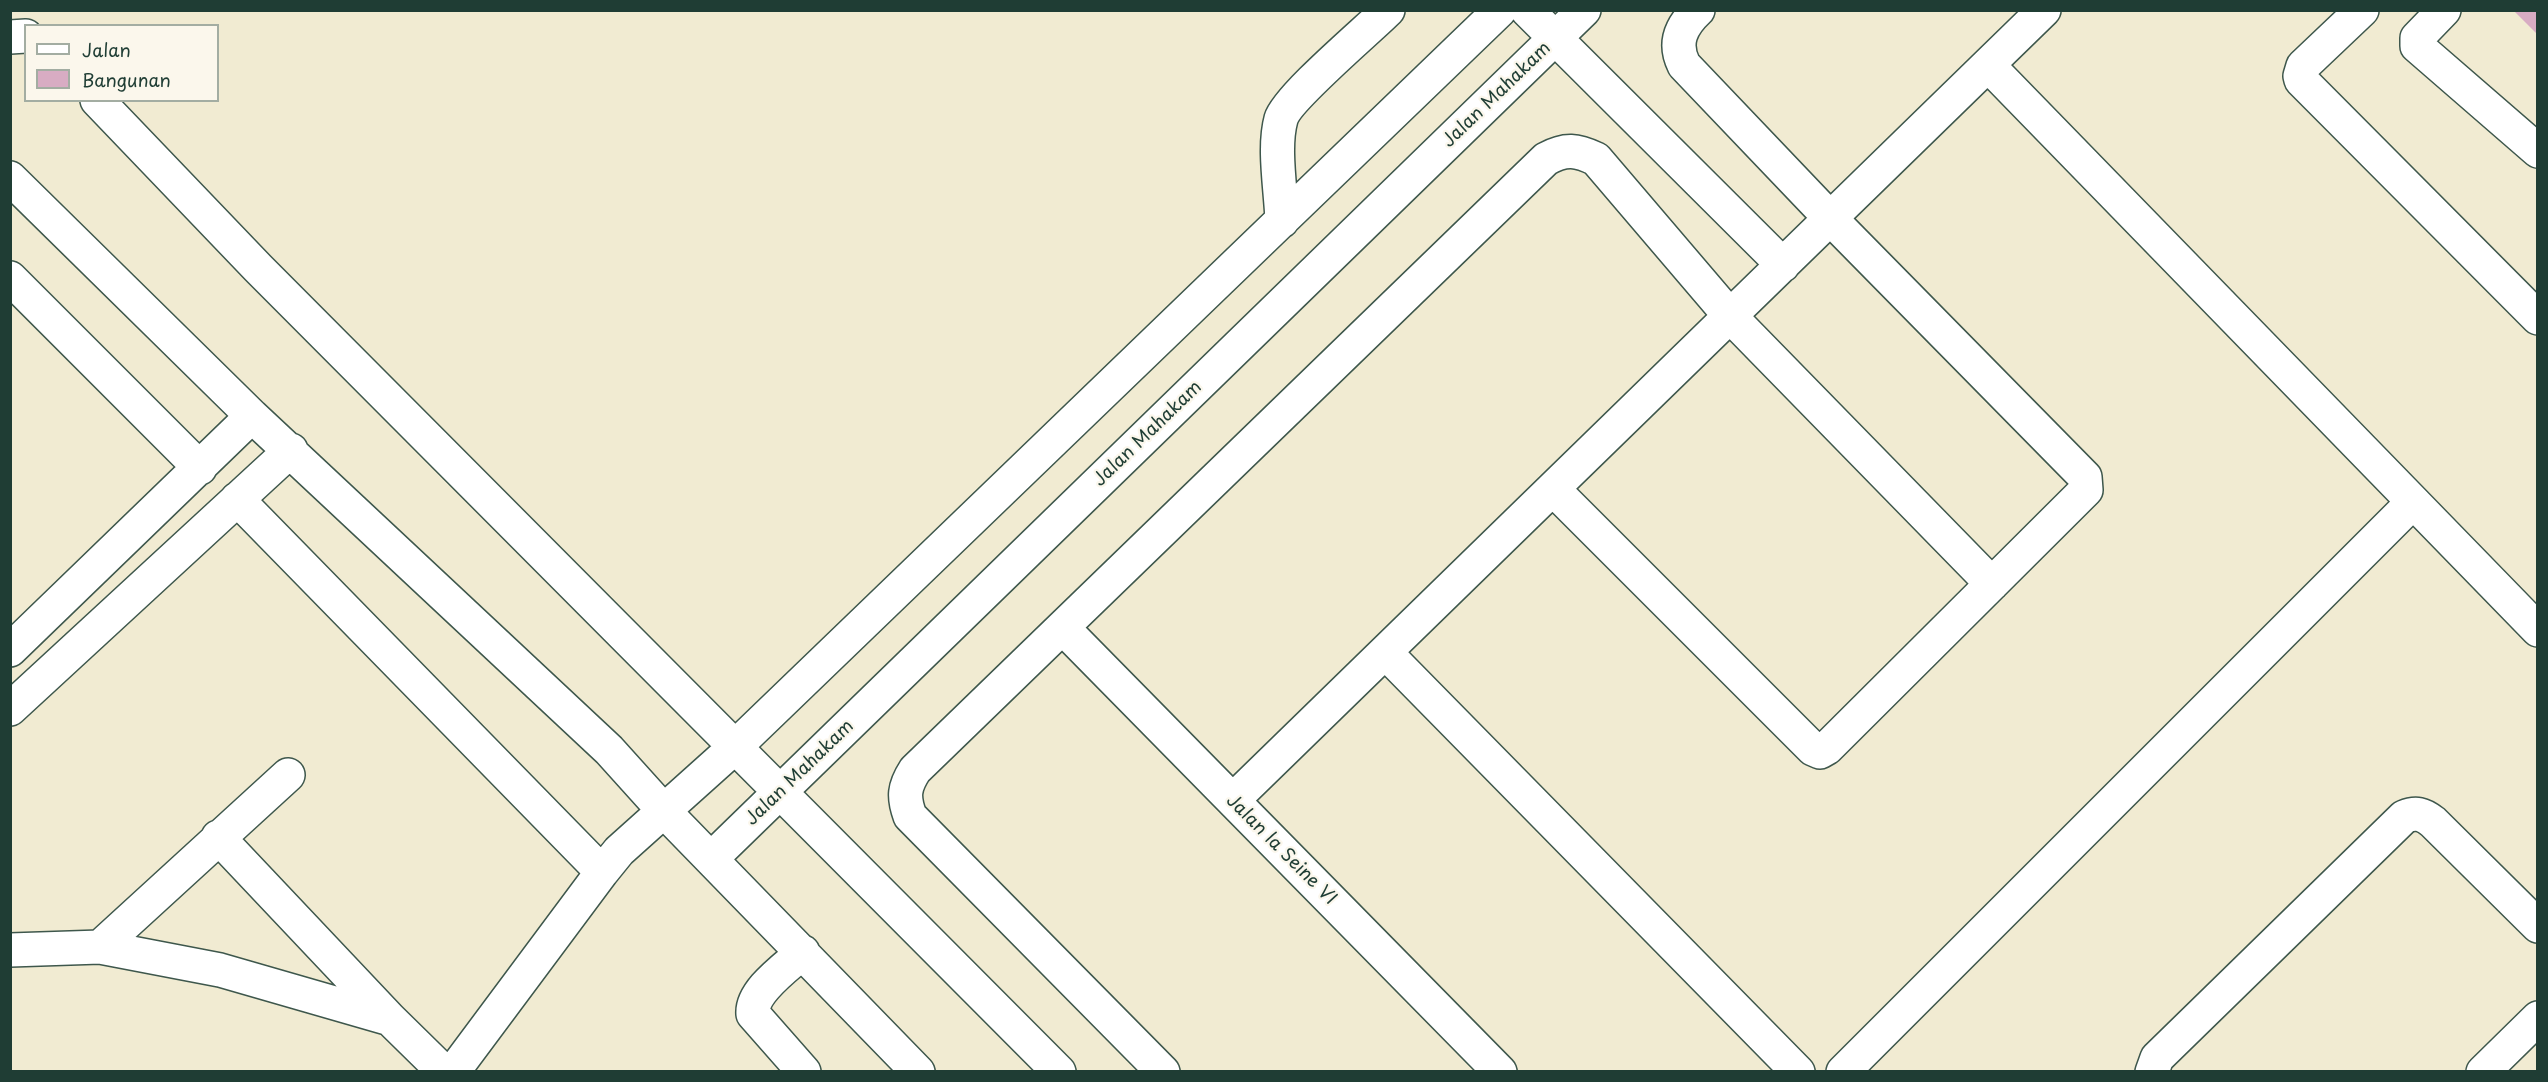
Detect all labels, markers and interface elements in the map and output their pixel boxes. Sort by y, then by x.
legend [24,24,219,102]
text: Jalan [82,36,131,63]
street label: Jalan Mahakam [1438,38,1556,152]
text: Bangunan [82,66,171,93]
street label: Jalan Mahakam [1089,377,1207,491]
street label: Jalan Mahakam [741,716,859,830]
street label: Jalan la Seine VI [1221,790,1341,910]

